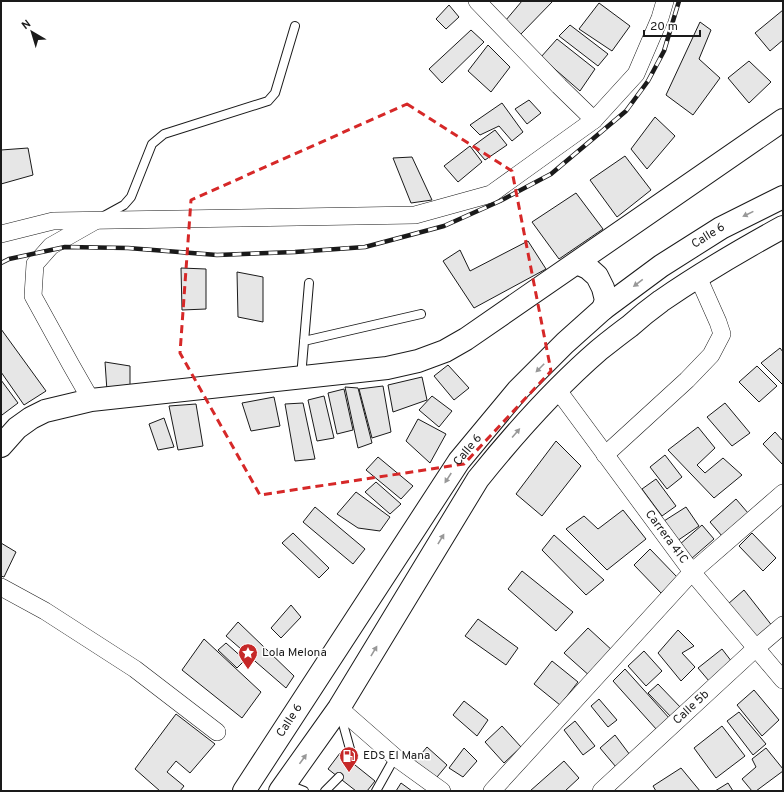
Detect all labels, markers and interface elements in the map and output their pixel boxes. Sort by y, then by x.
north arrow [12,12,52,52]
scale bar [644,12,700,38]
text: N [19,17,34,33]
text: 20 m [650,19,678,35]
one-way arrow [742,211,754,217]
street label: Calle 6 [689,219,728,253]
one-way arrow [633,279,643,287]
one-way arrow [535,363,545,373]
one-way arrow [511,428,520,439]
street label: Calle 6 [450,431,486,469]
one-way arrow [444,473,452,483]
street label: Carrera 41C [641,507,692,567]
one-way arrow [438,533,445,545]
place icon: Lola Melona [237,642,259,670]
place label: Lola Melona [262,645,327,661]
one-way arrow [370,646,378,656]
street label: Calle 5b [670,687,713,728]
street label: Calle 6 [273,701,307,740]
fuel station icon: EDS El Mana [338,745,360,773]
place label: EDS El Mana [363,748,430,764]
one-way arrow [298,754,306,764]

